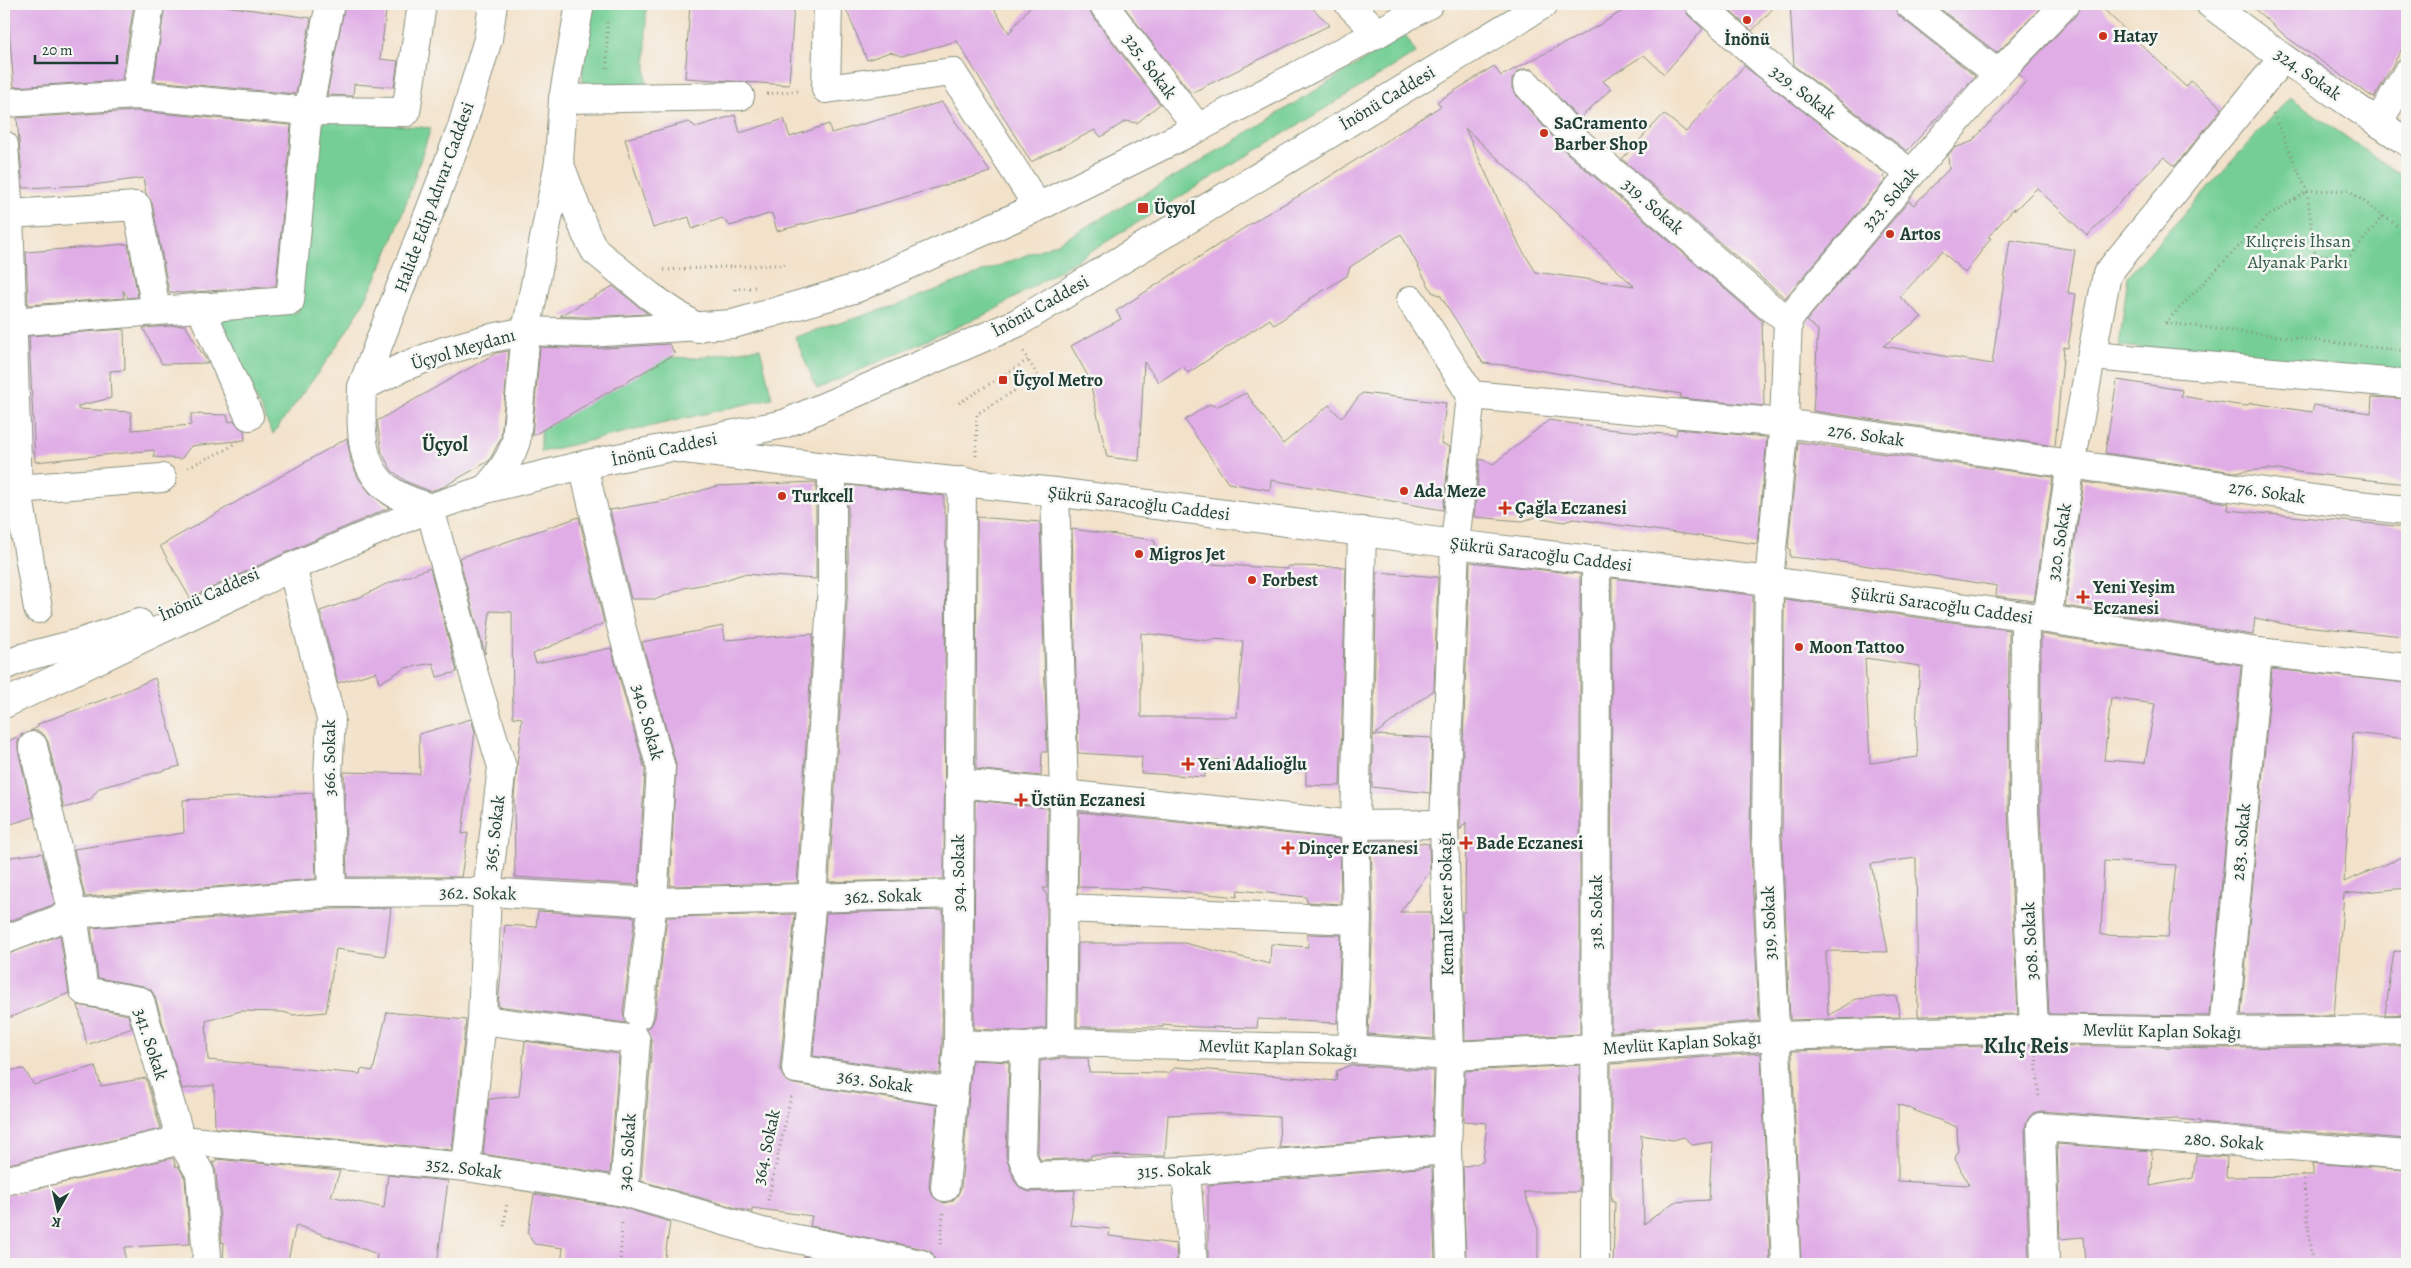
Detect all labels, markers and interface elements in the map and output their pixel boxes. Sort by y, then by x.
marker: İnönü [1741,14,1753,26]
place label: Hatay [2113,24,2158,48]
place label: İnönü [1724,27,1770,51]
street label: 325. Sokak [1117,28,1183,104]
marker: Hatay [2097,30,2109,42]
scale bar [35,32,118,64]
text: 20 m [42,40,73,60]
street label: 324. Sokak [2270,42,2346,106]
street label: 329. Sokak [1765,59,1841,125]
street label: İnönü Caddesi [1335,60,1439,136]
street label: Halide Edip Adıvar Caddesi [388,98,480,296]
place label: SaCramento Barber Shop [1554,111,1648,156]
marker: SaCramento Barber Shop [1538,127,1550,139]
street label: 323. Sokak [1856,162,1924,236]
street label: 319. Sokak [1617,172,1689,240]
place label: Üçyol [1154,196,1196,220]
marker: Üçyol [1136,201,1150,215]
place label: Artos [1899,222,1941,246]
marker: Artos [1884,228,1896,240]
park label: Kılıçreis İhsan Alyanak Parkı [2245,229,2351,274]
street label: İnönü Caddesi [987,269,1093,343]
street label: Üçyol Meydanı [408,323,518,375]
place label: Üçyol Metro [1013,368,1103,392]
marker: Üçyol Metro [997,374,1009,386]
street label: 276. Sokak [1826,418,1906,452]
street label: İnönü Caddesi [609,426,719,472]
district label: Üçyol [422,431,469,458]
street label: 276. Sokak [2227,475,2307,509]
place label: Ada Meze [1413,479,1486,503]
street label: Şükrü Saracoğlu Caddesi [1046,480,1232,526]
place label: Turkcell [792,484,854,508]
marker: Ada Meze [1398,485,1410,497]
marker: Turkcell [776,490,788,502]
place label: Çağla Eczanesi [1515,496,1627,520]
street label: 320. Sokak [2041,501,2077,583]
marker: Çağla Eczanesi [1499,502,1511,514]
street label: Şükrü Saracoğlu Caddesi [1448,531,1634,577]
place label: Migros Jet [1149,542,1225,566]
marker: Migros Jet [1133,548,1145,560]
street label: İnönü Caddesi [155,561,263,627]
place label: Forbest [1262,568,1318,592]
marker: Forbest [1246,574,1258,586]
place label: Yeni Yeşim Eczanesi [2092,575,2175,620]
street label: Şükrü Saracoğlu Caddesi [1849,580,2035,630]
marker: Yeni Yeşim Eczanesi [2077,591,2089,603]
place label: Moon Tattoo [1809,635,1904,659]
marker: Moon Tattoo [1793,641,1805,653]
street label: 340. Sokak [626,681,670,763]
street label: 366. Sokak [317,720,341,796]
place label: Yeni Adalioğlu [1197,752,1307,776]
marker: Yeni Adalioğlu [1182,758,1194,770]
place label: Üstün Eczanesi [1031,788,1145,812]
street label: 365. Sokak [477,794,511,872]
marker: Üstün Eczanesi [1015,794,1027,806]
street label: 283. Sokak [2226,802,2256,882]
place label: Bade Eczanesi [1476,831,1583,855]
street label: Kemal Keser Sokağı [1433,832,1459,976]
street label: 304. Sokak [946,834,970,912]
place label: Dinçer Eczanesi [1298,836,1418,860]
marker: Bade Eczanesi [1460,837,1472,849]
marker: Dinçer Eczanesi [1282,842,1294,854]
street label: 318. Sokak [1584,874,1608,950]
street label: 362. Sokak [439,880,517,906]
street label: 362. Sokak [844,883,922,909]
street label: 319. Sokak [1756,885,1782,961]
street label: 308. Sokak [2016,901,2044,981]
street label: 341. Sokak [128,1005,174,1083]
street label: Mevlüt Kaplan Sokağı [2082,1018,2242,1044]
street label: Mevlüt Kaplan Sokağı [1602,1025,1762,1061]
district label: Kılıç Reis [1983,1031,2069,1061]
street label: Mevlüt Kaplan Sokağı [1198,1033,1358,1063]
street label: 363. Sokak [836,1064,914,1098]
street label: 364. Sokak [746,1107,786,1187]
street label: 340. Sokak [612,1112,642,1192]
street label: 280. Sokak [2183,1126,2265,1156]
street label: 352. Sokak [425,1151,503,1185]
street label: 315. Sokak [1136,1156,1212,1184]
north arrow [32,1186,82,1236]
text: K [50,1212,62,1232]

